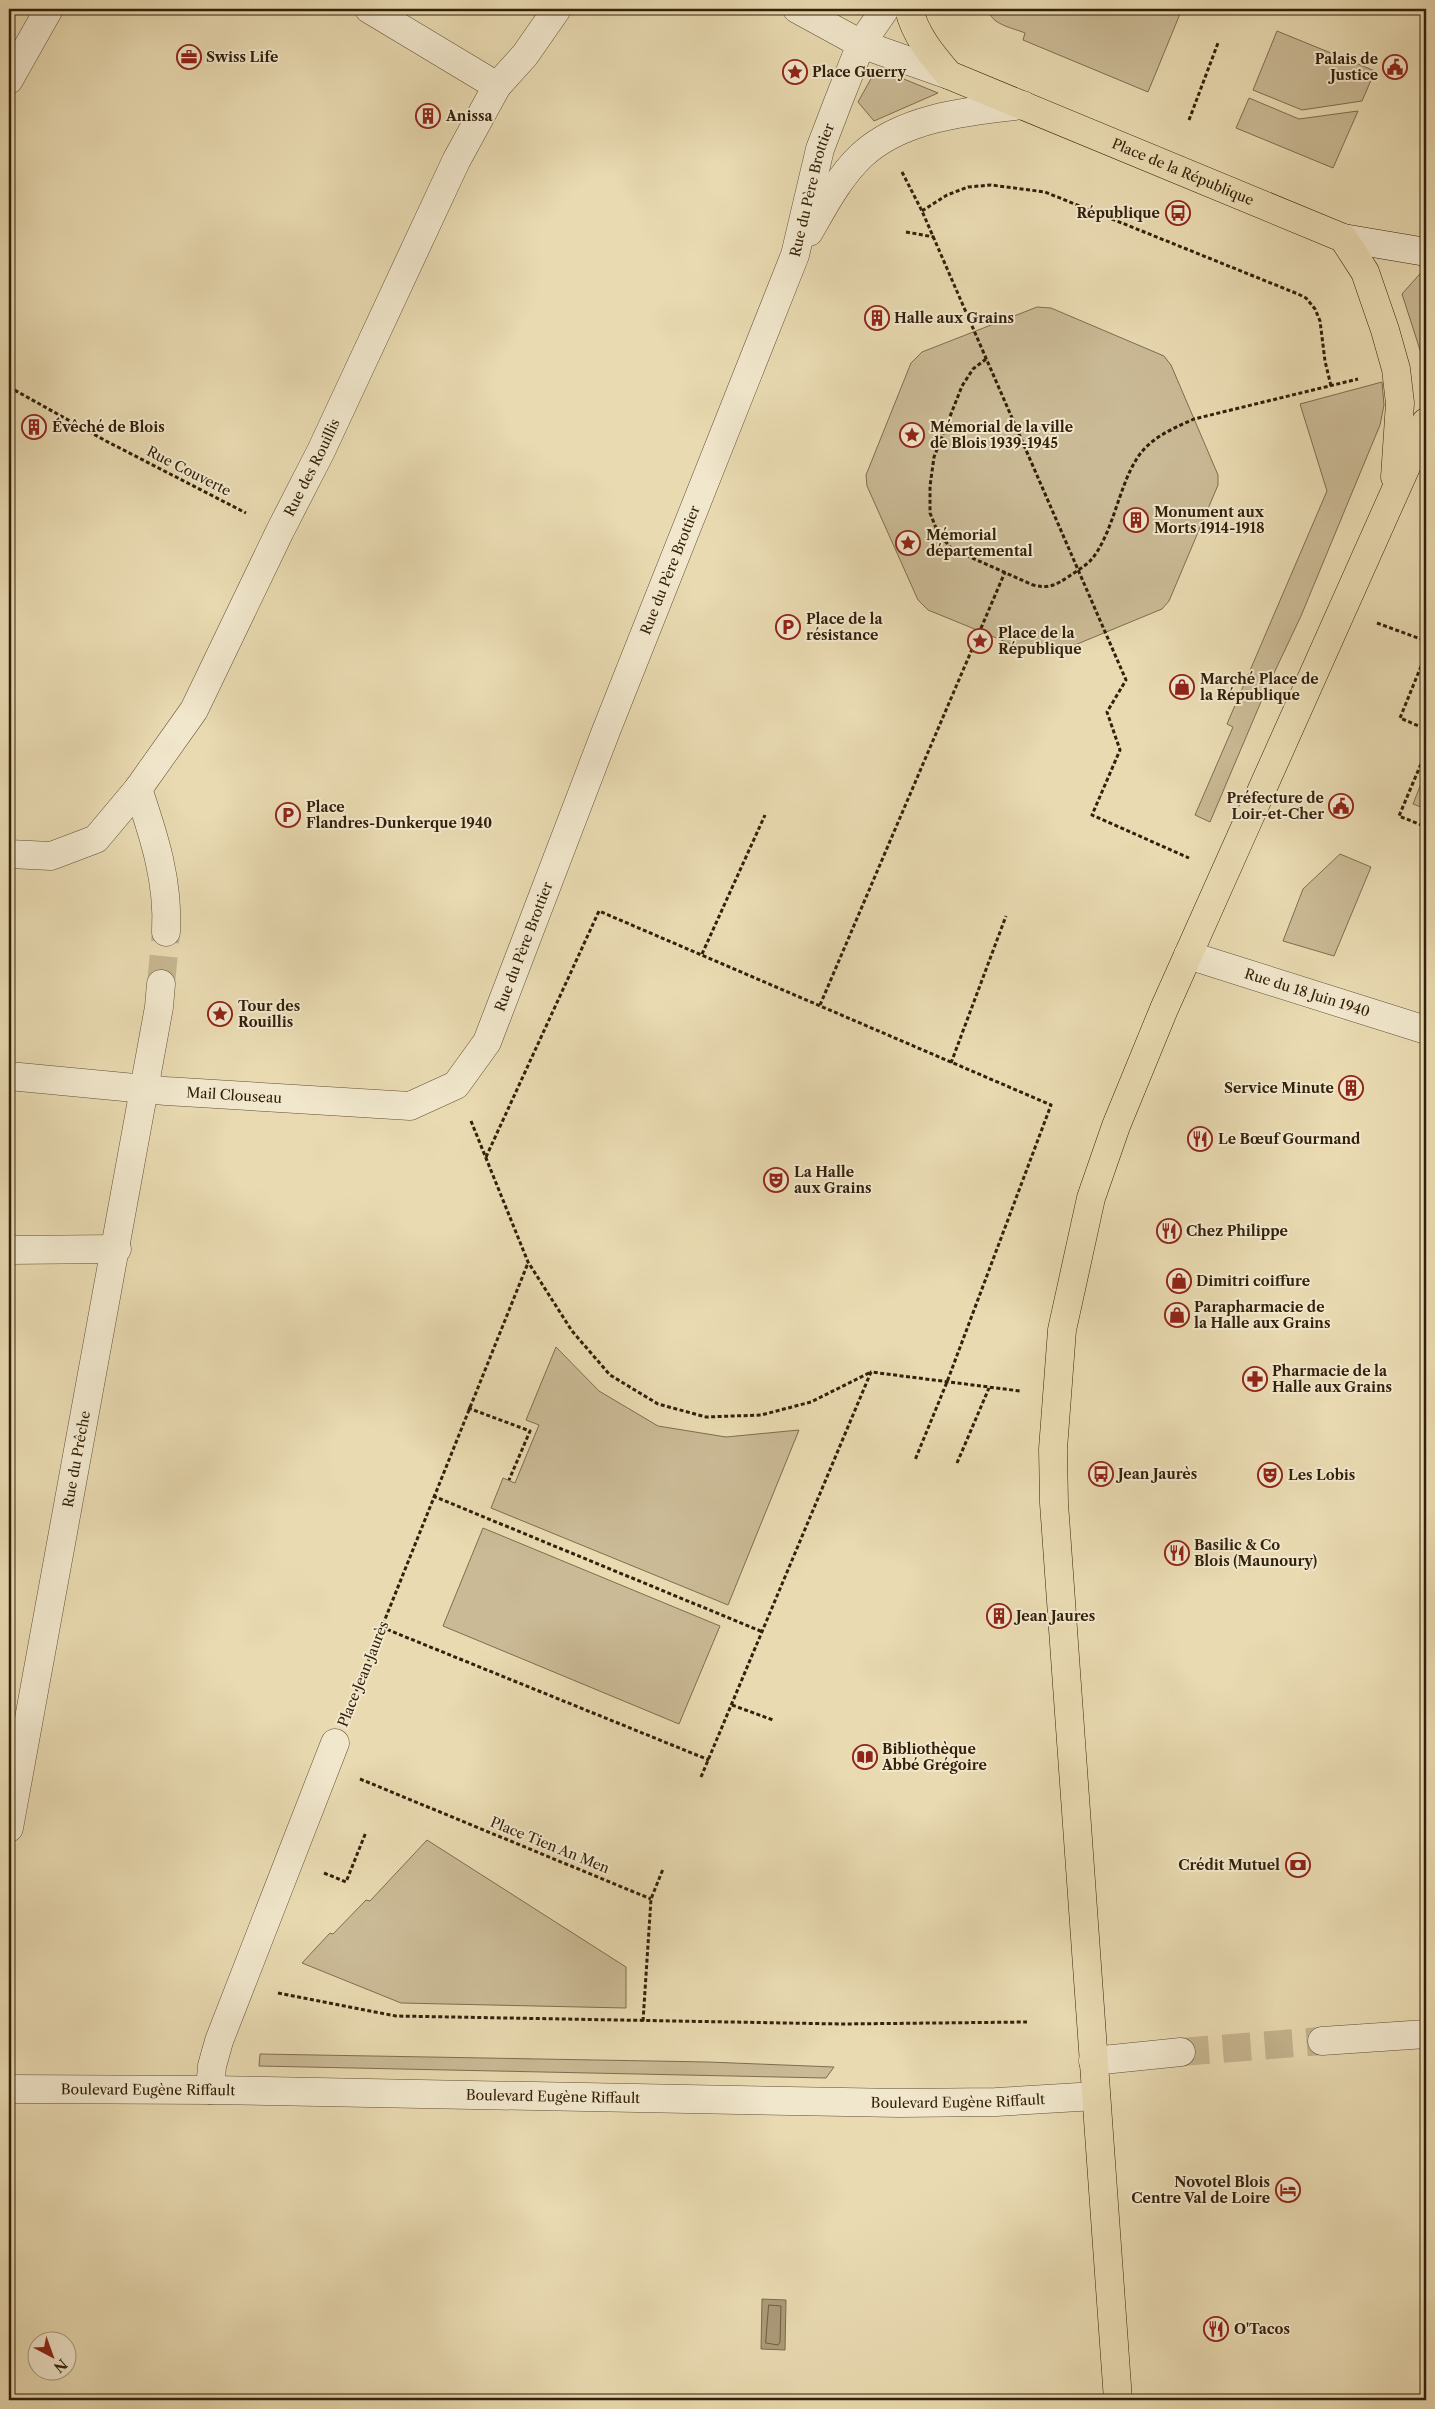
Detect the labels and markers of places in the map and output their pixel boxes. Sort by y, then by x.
office icon: Swiss Life [176,44,202,70]
place label: Swiss Life [206,48,278,66]
place label: Palais de Justice [1315,50,1378,84]
public building icon: Palais de Justice [1382,54,1408,80]
place icon: Place Guerry [782,59,808,85]
place label: Place Guerry [812,63,906,81]
building icon: Anissa [415,103,441,129]
place label: Anissa [445,107,493,125]
bus stop icon: République [1165,200,1191,226]
place label: République [1076,204,1160,222]
building icon: Halle aux Grains [864,305,890,331]
place label: Halle aux Grains [894,309,1014,327]
building icon: Évêché de Blois [21,414,47,440]
place label: Évêché de Blois [52,417,165,436]
place label: Mémorial de la ville de Blois 1939-1945 [930,418,1073,452]
place icon: Mémorial de la ville de Blois 1939-1945 [899,422,925,448]
place label: Monument aux Morts 1914-1918 [1154,503,1265,537]
building icon: Monument aux Morts 1914-1918 [1123,507,1149,533]
place label: Mémorial départemental [926,526,1033,560]
place icon: Mémorial départemental [895,530,921,556]
place label: Place de la résistance [806,610,883,644]
parking icon: Place de la résistance [775,614,801,640]
place label: Place de la République [998,624,1082,658]
place icon: Place de la République [967,628,993,654]
place label: Marché Place de la République [1200,670,1319,704]
shop icon: Marché Place de la République [1169,674,1195,700]
place label: Préfecture de Loir-et-Cher [1226,789,1324,823]
public building icon: Préfecture de Loir-et-Cher [1328,793,1354,819]
place label: Place Flandres-Dunkerque 1940 [306,798,492,832]
parking icon: Place Flandres-Dunkerque 1940 [275,802,301,828]
place label: Tour des Rouillis [238,997,300,1031]
place icon: Tour des Rouillis [207,1001,233,1027]
building icon: Service Minute [1338,1075,1364,1101]
place label: Service Minute [1224,1079,1334,1097]
restaurant icon: Le Bœuf Gourmand [1187,1126,1213,1152]
place label: Le Bœuf Gourmand [1218,1130,1361,1148]
place label: La Halle aux Grains [794,1163,872,1197]
theatre icon: La Halle aux Grains [763,1167,789,1193]
restaurant icon: Chez Philippe [1156,1218,1182,1244]
place label: Chez Philippe [1186,1222,1288,1240]
shop icon: Dimitri coiffure [1166,1268,1192,1294]
place label: Dimitri coiffure [1196,1272,1310,1290]
place label: Parapharmacie de la Halle aux Grains [1194,1298,1330,1332]
shop icon: Parapharmacie de la Halle aux Grains [1164,1302,1190,1328]
place label: Pharmacie de la Halle aux Grains [1272,1362,1392,1396]
pharmacy icon: Pharmacie de la Halle aux Grains [1242,1366,1268,1392]
bus stop icon: Jean Jaurès [1088,1461,1114,1487]
theatre icon: Les Lobis [1257,1462,1283,1488]
place label: Jean Jaurès [1115,1465,1197,1483]
place label: Les Lobis [1288,1466,1355,1484]
place label: Basilic & Co Blois (Maunoury) [1194,1536,1317,1570]
restaurant icon: Basilic & Co Blois (Maunoury) [1164,1540,1190,1566]
building icon: Jean Jaures [986,1603,1012,1629]
place label: Jean Jaures [1013,1607,1095,1625]
place label: Bibliothèque Abbé Grégoire [881,1740,987,1774]
library icon: Bibliothèque Abbé Grégoire [852,1744,878,1770]
bank icon: Crédit Mutuel [1285,1852,1311,1878]
place label: Crédit Mutuel [1178,1856,1280,1874]
place label: Novotel Blois Centre Val de Loire [1131,2173,1270,2207]
hotel icon: Novotel Blois Centre Val de Loire [1275,2177,1301,2203]
restaurant icon: O'Tacos [1203,2316,1229,2342]
place label: O'Tacos [1234,2320,1290,2338]

